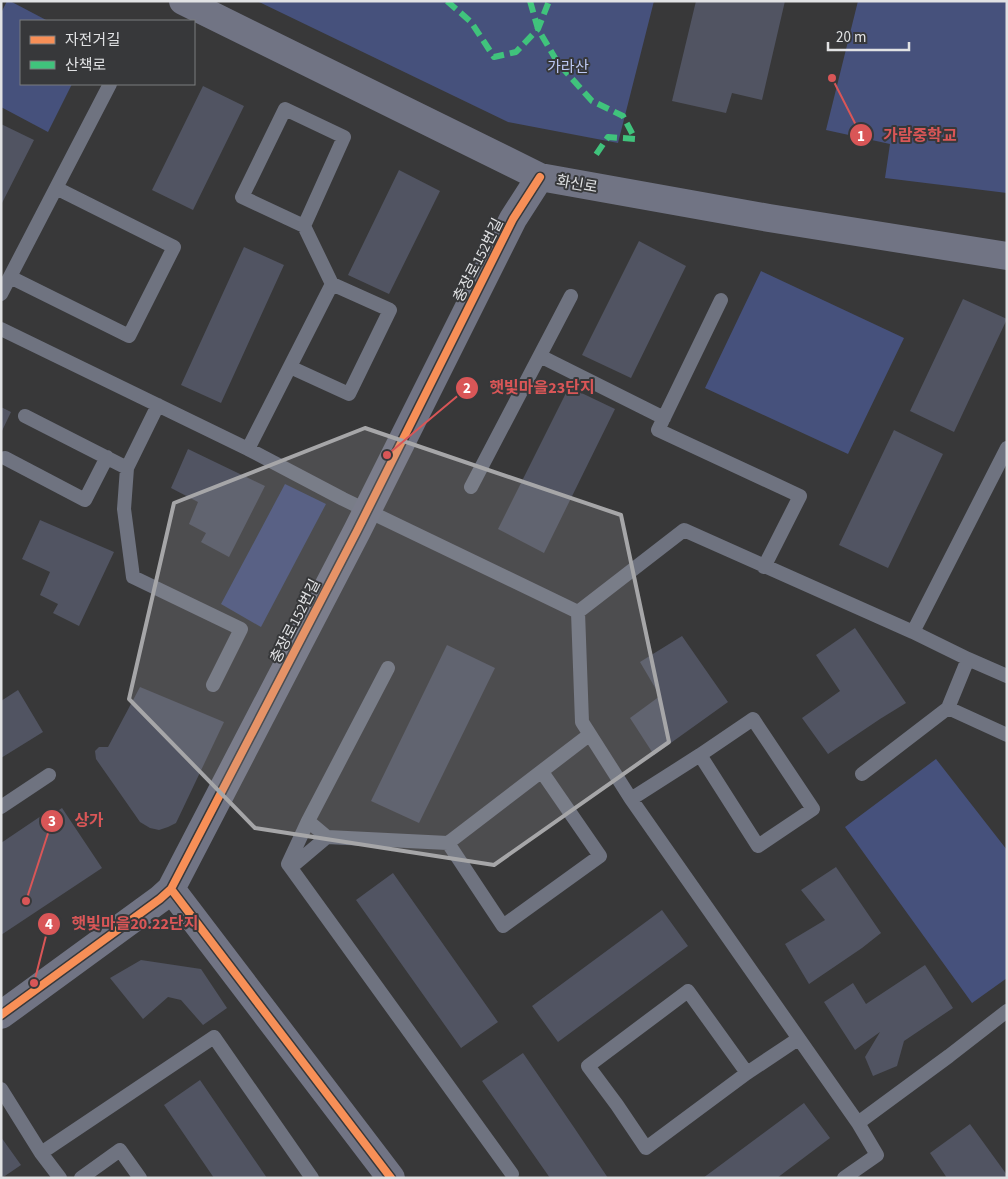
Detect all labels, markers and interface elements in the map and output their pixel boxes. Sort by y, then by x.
legend [20,20,195,85]
scale bar [828,20,909,52]
text: 20 m [836,27,866,48]
text: 자전거길 [65,30,120,51]
text: 산책로 [65,55,106,76]
park label: 가라산 [547,57,589,78]
callout: 가람중학교 [849,120,967,151]
text: 가람중학교 [883,125,957,147]
text: 1 [857,126,865,147]
street label: 화신로 [555,171,599,198]
street label: 충장로152번길 [448,215,509,306]
callout: 햇빛마을23단지 [455,372,605,403]
text: 햇빛마을23단지 [489,377,595,399]
text: 2 [463,378,471,399]
street label: 충장로152번길 [265,576,326,667]
callout: 상가 [39,805,114,836]
text: 상가 [74,810,104,832]
text: 3 [48,811,56,832]
callout: 햇빛마을20.22단지 [37,908,208,939]
text: 햇빛마을20.22단지 [72,913,198,935]
text: 4 [45,914,53,935]

